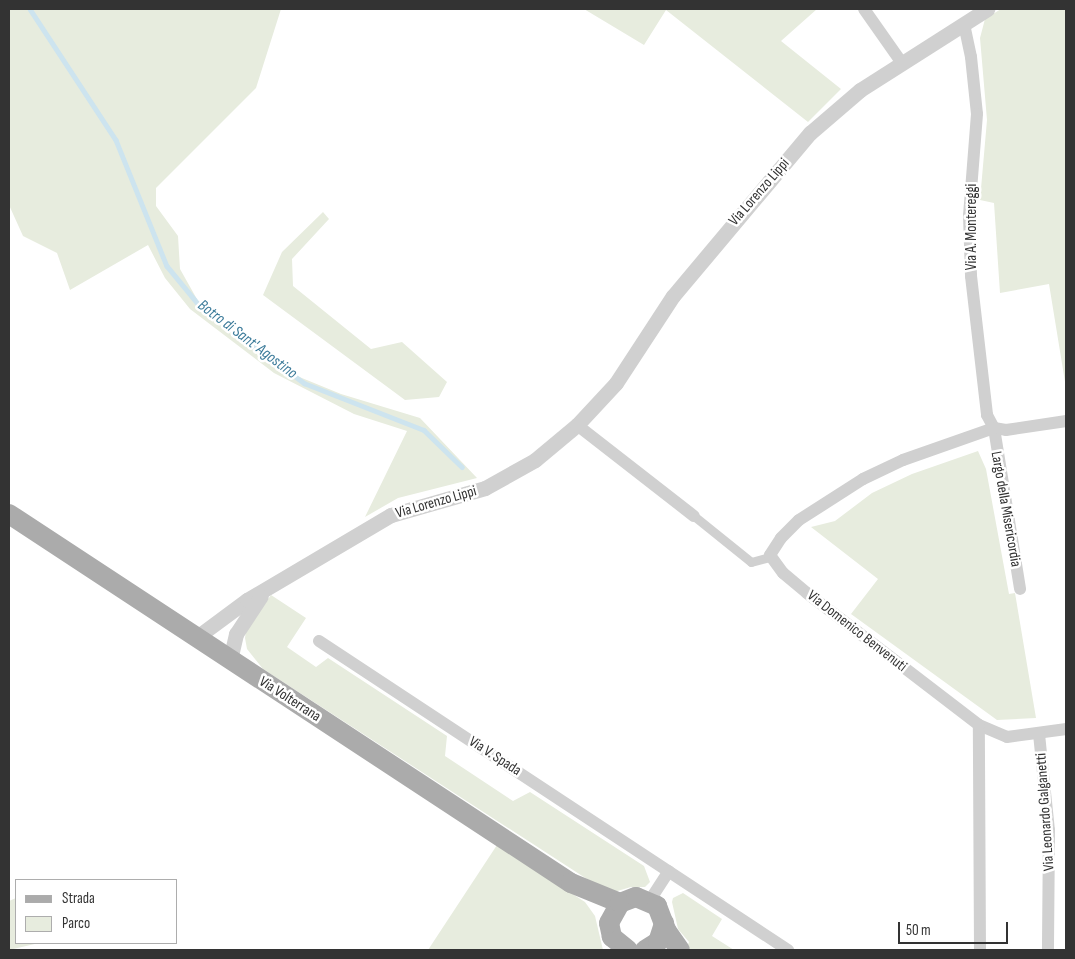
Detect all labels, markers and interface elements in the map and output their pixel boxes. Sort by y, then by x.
street label: Via Lorenzo Lippi [725,155,793,229]
street label: Via A. Montereggi [963,184,981,270]
water label: Botro di Sant' Agostino [193,296,301,384]
street label: Largo della Misericordia [987,450,1025,568]
street label: Via Lorenzo Lippi [394,482,478,522]
street label: Via Domenico Benvenuti [804,586,910,676]
street label: Via Volterrana [256,672,324,726]
street label: Via V. Spada [465,732,525,780]
street label: Via Leonardo Galganetti [1032,752,1058,872]
legend [15,879,178,944]
text: Strada [62,889,95,908]
scale bar [900,912,1010,944]
text: Parco [62,914,90,933]
text: 50 m [906,921,931,940]

